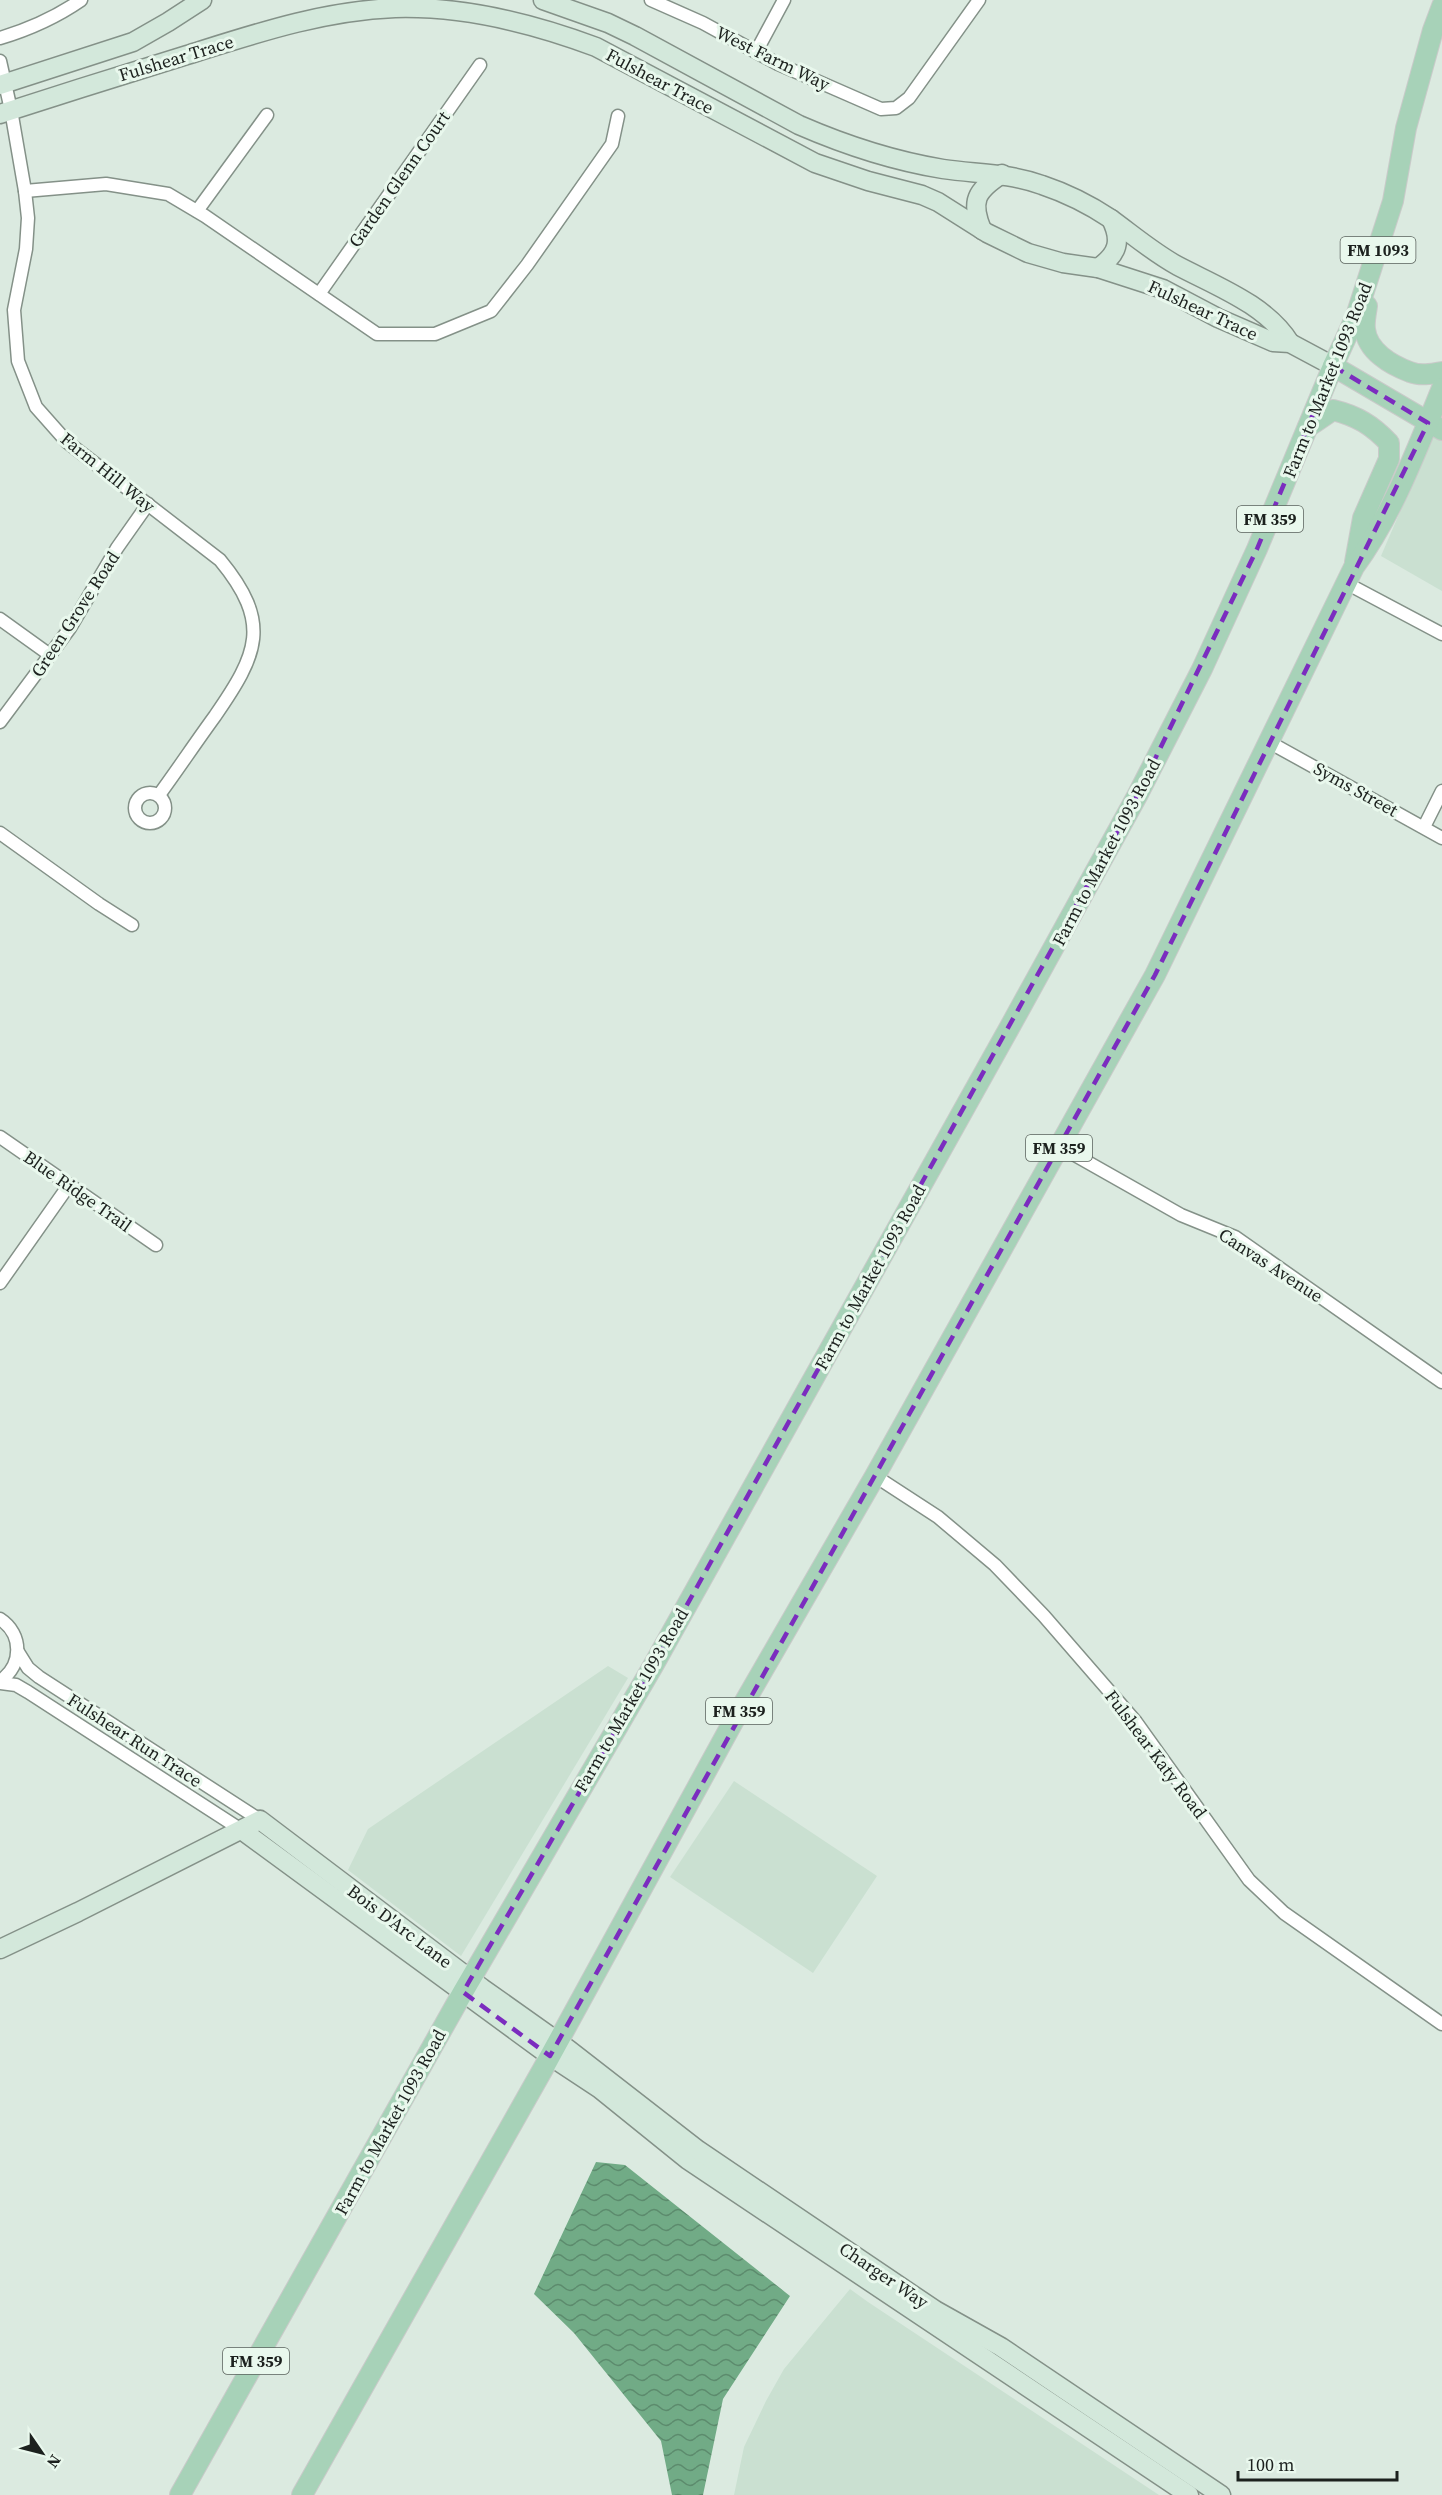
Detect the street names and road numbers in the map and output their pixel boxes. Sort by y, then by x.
street label: West Farm Way [712,20,835,97]
street label: Fulshear Trace [116,29,236,87]
street label: Fulshear Trace [602,42,718,120]
street label: Garden Glenn Court [342,106,456,252]
road number: FM 1093 [1340,237,1416,263]
street label: Fulshear Trace [1144,274,1262,346]
street label: Farm to Market 1093 Road [1276,279,1378,481]
street label: Farm Hill Way [55,426,161,518]
road number: FM 359 [1237,506,1303,532]
street label: Green Grove Road [25,546,125,682]
street label: Farm to Market 1093 Road [1046,754,1166,950]
street label: Syms Street [1309,756,1403,823]
road number: FM 359 [1026,1135,1092,1161]
street label: Blue Ridge Trail [19,1144,137,1238]
street label: Farm to Market 1093 Road [808,1180,932,1374]
street label: Canvas Avenue [1214,1222,1328,1308]
street label: Farm to Market 1093 Road [568,1603,694,1797]
street label: Fulshear Katy Road [1099,1684,1213,1824]
street label: Fulshear Run Trace [63,1687,207,1793]
road number: FM 359 [706,1698,772,1724]
street label: Bois D'Arc Lane [342,1878,458,1974]
street label: Farm to Market 1093 Road [328,2025,452,2219]
street label: Charger Way [835,2236,934,2314]
road number: FM 359 [223,2348,289,2374]

